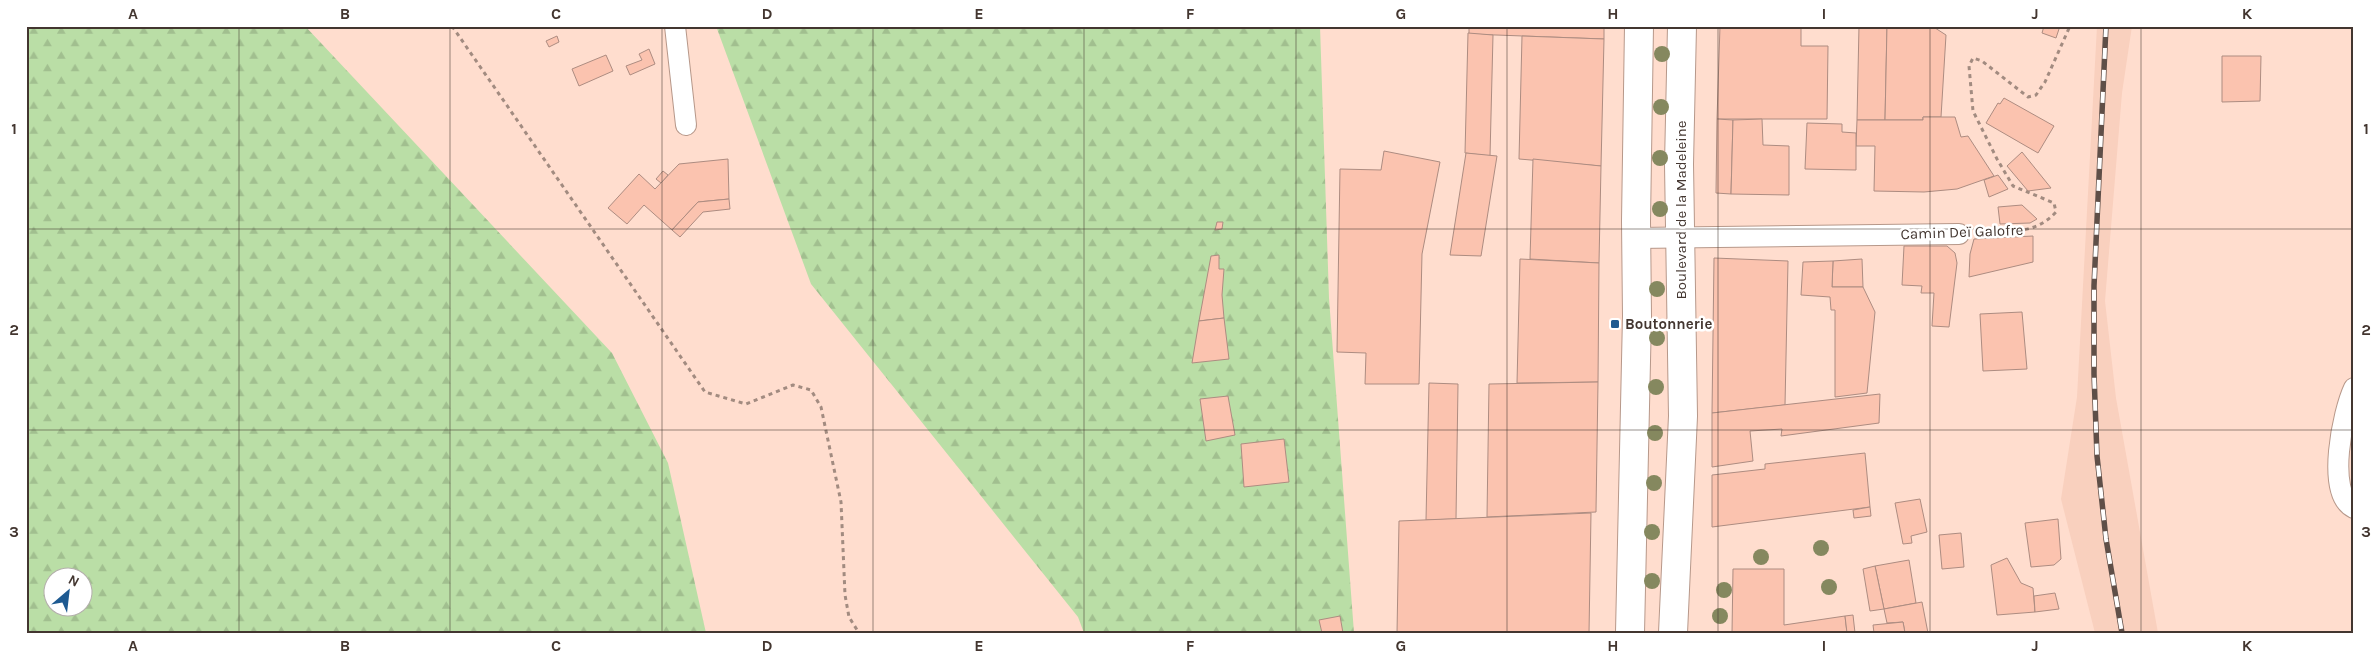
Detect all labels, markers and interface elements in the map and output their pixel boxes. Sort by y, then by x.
text: A [128,4,138,23]
text: B [340,4,350,23]
text: C [551,4,561,23]
text: D [762,4,773,23]
text: E [974,4,984,23]
text: F [1186,4,1195,23]
text: G [1396,4,1406,23]
text: H [1607,4,1619,23]
text: I [1822,4,1826,23]
text: J [2031,4,2039,23]
text: K [2242,4,2253,23]
text: 1 [11,119,17,138]
text: 1 [2363,119,2369,138]
street label: Boulevard de la Madeleine [1672,120,1690,300]
street label: Camin Deï Galofre [1900,221,2024,243]
place label: Boutonnerie [1625,315,1712,333]
marker: Boutonnerie [1609,318,1621,330]
text: 2 [9,320,19,339]
text: 2 [2361,320,2371,339]
text: 3 [9,522,19,541]
text: 3 [2361,522,2371,541]
north arrow [42,566,92,616]
text: N [65,571,82,591]
text: A [128,636,138,655]
text: B [340,636,350,655]
text: C [551,636,561,655]
text: D [762,636,773,655]
text: E [974,636,984,655]
text: F [1186,636,1195,655]
text: G [1396,636,1406,655]
text: H [1607,636,1619,655]
text: I [1822,636,1826,655]
text: J [2031,636,2039,655]
text: K [2242,636,2253,655]

